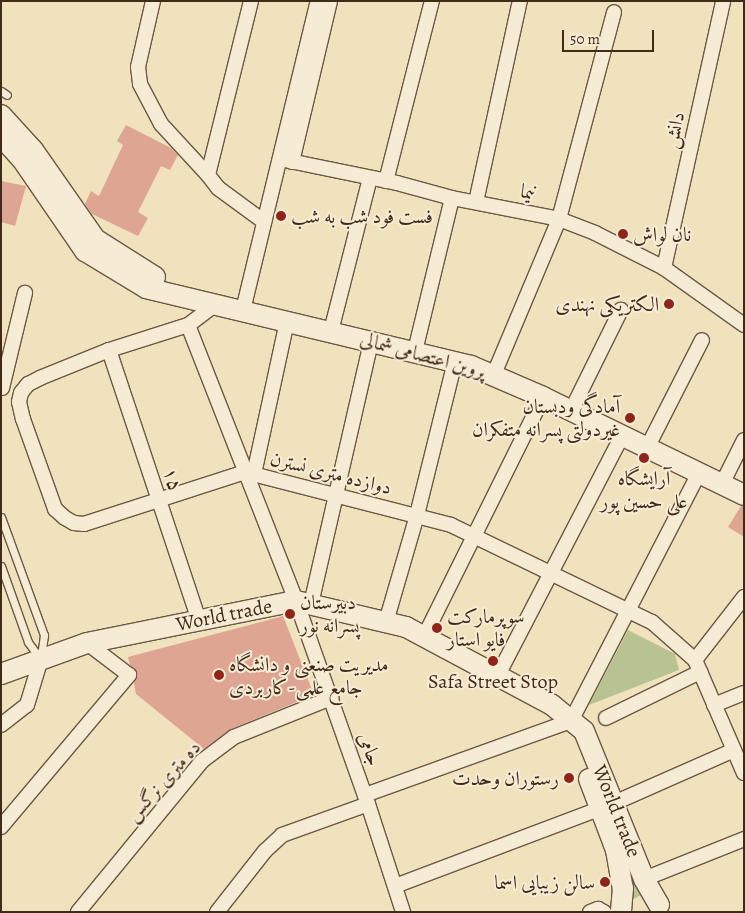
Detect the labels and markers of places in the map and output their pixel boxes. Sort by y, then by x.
place label: فست فود شب به شب [291,204,433,228]
marker: فست فود شب به شب [275,210,287,222]
place label: نان لواش [633,222,691,246]
marker: نان لواش [617,228,629,240]
place label: الکتریکی نهندی [555,292,659,316]
marker: الکتریکی نهندی [663,298,675,310]
place label: آمادگی ودبستان غیردولتی پسرانه متفکران [472,394,620,441]
marker: آمادگی ودبستان غیردولتی پسرانه متفکران [624,412,636,424]
marker: آرایشگاه علی حسین پور [638,452,650,464]
place label: آرایشگاه علی حسین پور [600,466,688,513]
place label: دبیرستان پسرانه نور [300,590,360,637]
place label: سوپرمارکت فایو استار [447,604,525,651]
marker: دبیرستان پسرانه نور [284,608,296,620]
marker: سوپرمارکت فایو استار [431,622,443,634]
place label: مدیریت صنعنی و دانشگاه جامع علمی-کاربردی [229,652,389,699]
marker: Safa Street Stop [487,655,499,667]
marker: مدیریت صنعنی و دانشگاه جامع علمی-کاربردی [213,669,225,681]
place label: Safa Street Stop [428,669,558,693]
place label: رستوران وحدت [452,766,559,790]
marker: رستوران وحدت [563,772,575,784]
place label: سالن زیبایی اسما [494,870,595,894]
marker: سالن زیبایی اسما [599,876,611,888]

